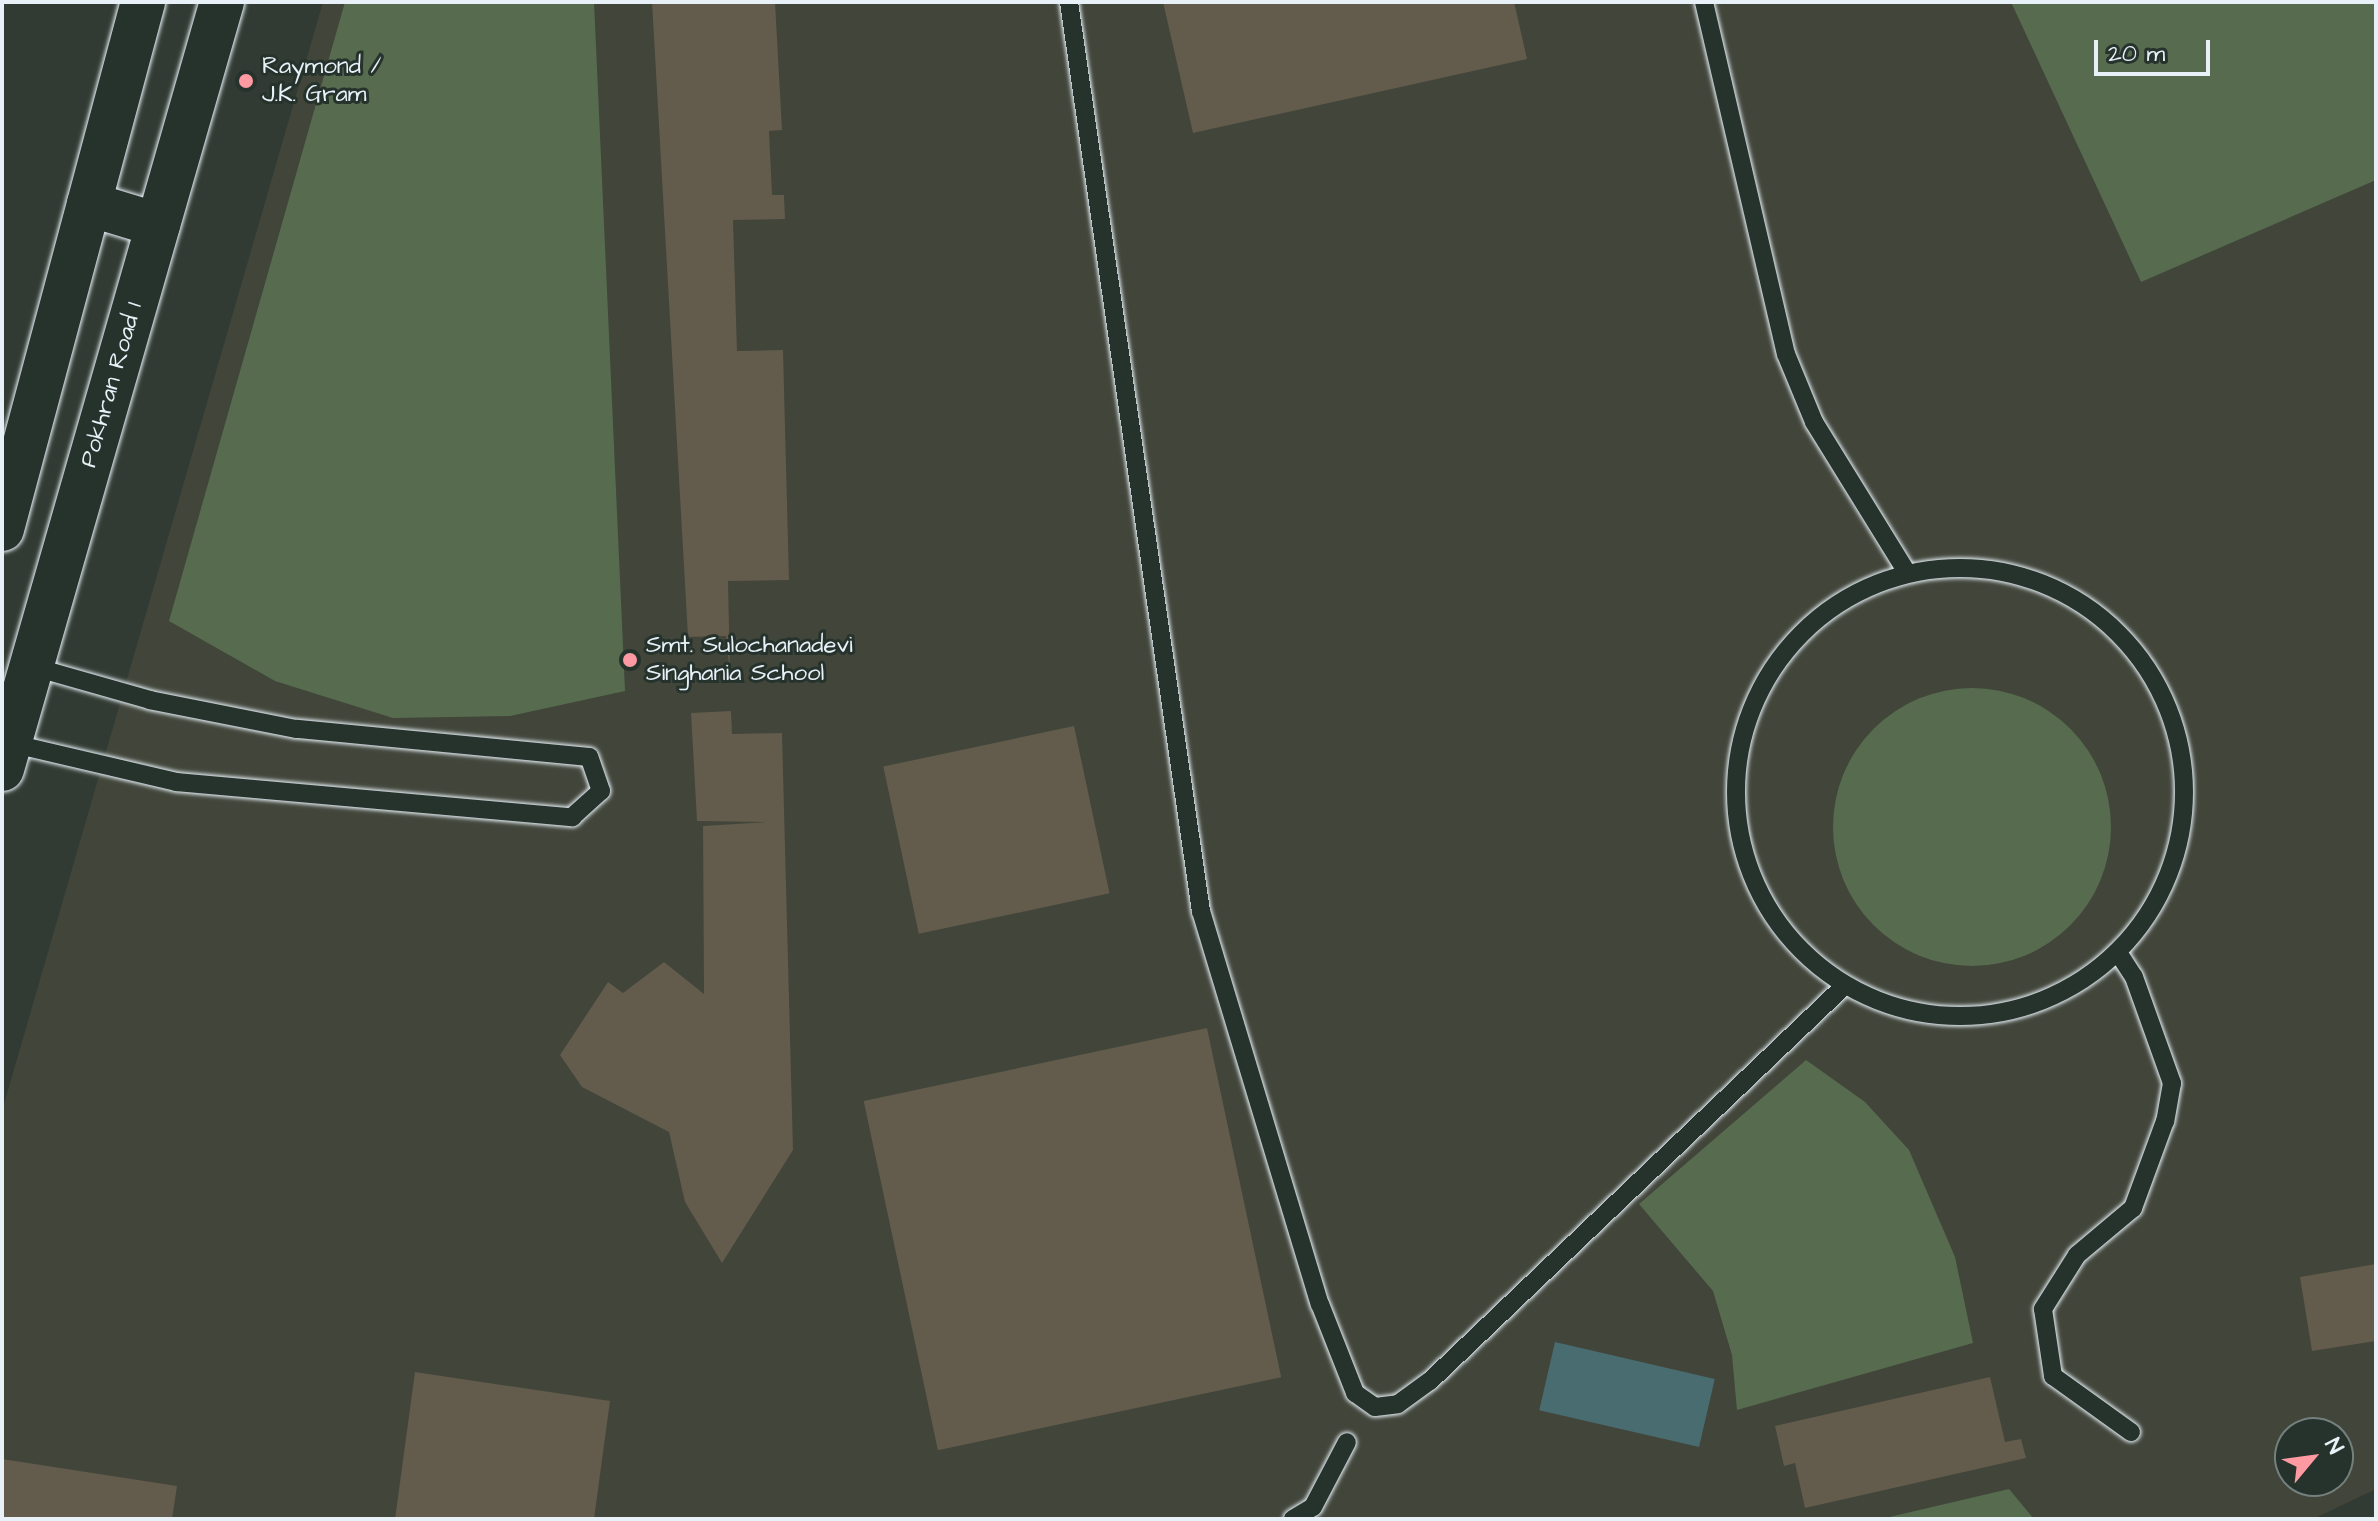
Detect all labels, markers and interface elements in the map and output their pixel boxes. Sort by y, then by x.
scale bar [2098,24,2214,74]
text: 20 m [2108,37,2165,71]
place label: Raymond / J.K. Gram [262,53,382,109]
marker: Raymond / J.K. Gram [237,72,255,90]
street label: Pokhran Road 1 [75,299,149,471]
place label: Smt. Sulochanadevi Singhania School [646,632,853,688]
marker: Smt. Sulochanadevi Singhania School [621,651,639,669]
north arrow [2274,1417,2354,1497]
text: N [2317,1433,2351,1460]

